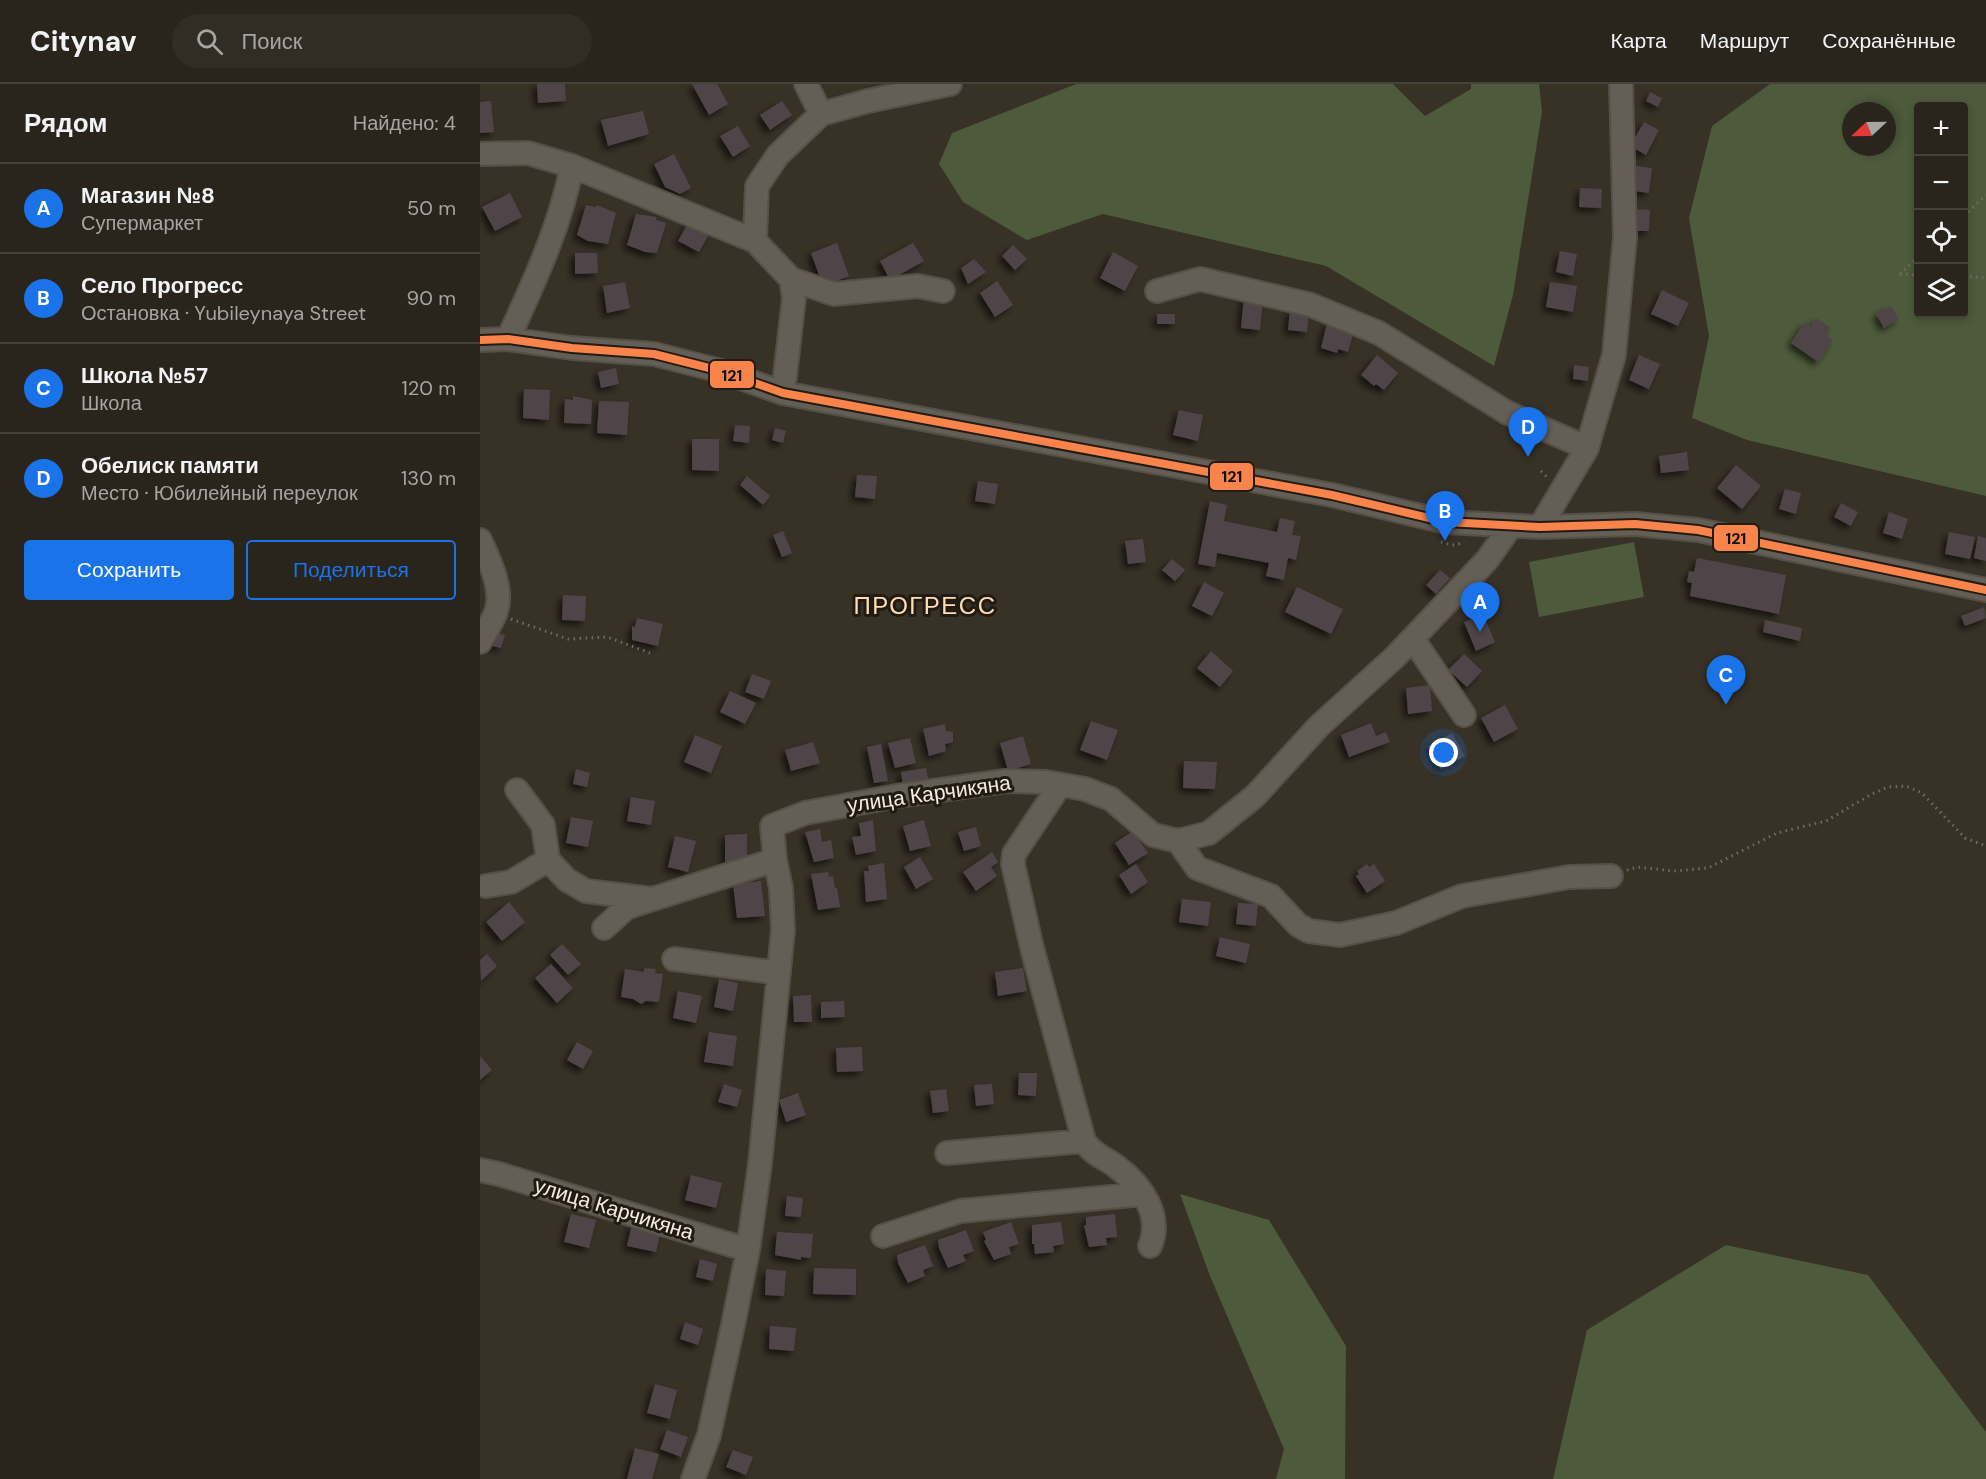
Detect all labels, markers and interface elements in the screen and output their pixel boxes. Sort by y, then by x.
search box [172,14,592,68]
text: Citynav [30,23,136,60]
icon: search [193,25,226,58]
text: Поиск [241,27,302,56]
text: Карта [1611,27,1667,55]
text: Маршрут [1700,27,1789,55]
text: Сохранённые [1822,27,1956,55]
north arrow [1842,102,1896,156]
map controls [1914,102,1968,318]
button: + [1914,102,1968,156]
text: Рядом [24,106,107,140]
text: Найдено: 4 [353,110,456,136]
button: − [1914,156,1968,210]
text: Магазин №8 [81,181,215,210]
text: A [36,195,51,221]
text: 50 m [407,195,456,221]
text: Супермаркет [81,210,203,236]
button: locate [1914,210,1968,264]
button: layers [1914,264,1968,318]
text: Село Прогресс [81,271,243,300]
text: B [37,285,50,311]
text: 90 m [407,285,456,311]
text: Остановка · Yubileynaya Street [81,300,366,326]
line badge: 121 [709,360,755,389]
text: Школа №57 [81,361,208,390]
text: 121 [722,365,742,386]
text: C [36,375,51,401]
text: 120 m [402,375,456,401]
text: Школа [81,390,142,416]
pin: D [1508,408,1548,457]
text: Обелиск памяти [81,451,259,480]
line badge: 121 [1209,462,1254,491]
text: D [36,465,51,491]
text: 130 m [401,465,456,491]
text: 121 [1222,466,1242,487]
text: Место · Юбилейный переулок [81,480,358,506]
pin: B [1426,492,1464,541]
line badge: 121 [1713,524,1759,552]
text: 121 [1726,528,1746,549]
button: Сохранить [24,540,234,600]
button: Поделиться [246,540,456,600]
pin: A [1460,582,1500,632]
district label: ПРОГРЕСС [853,590,997,621]
pin: C [1706,656,1746,705]
your location [1429,738,1458,767]
street label: улица Карчикяна [845,769,1013,819]
street label: улица Карчикяна [531,1171,697,1247]

